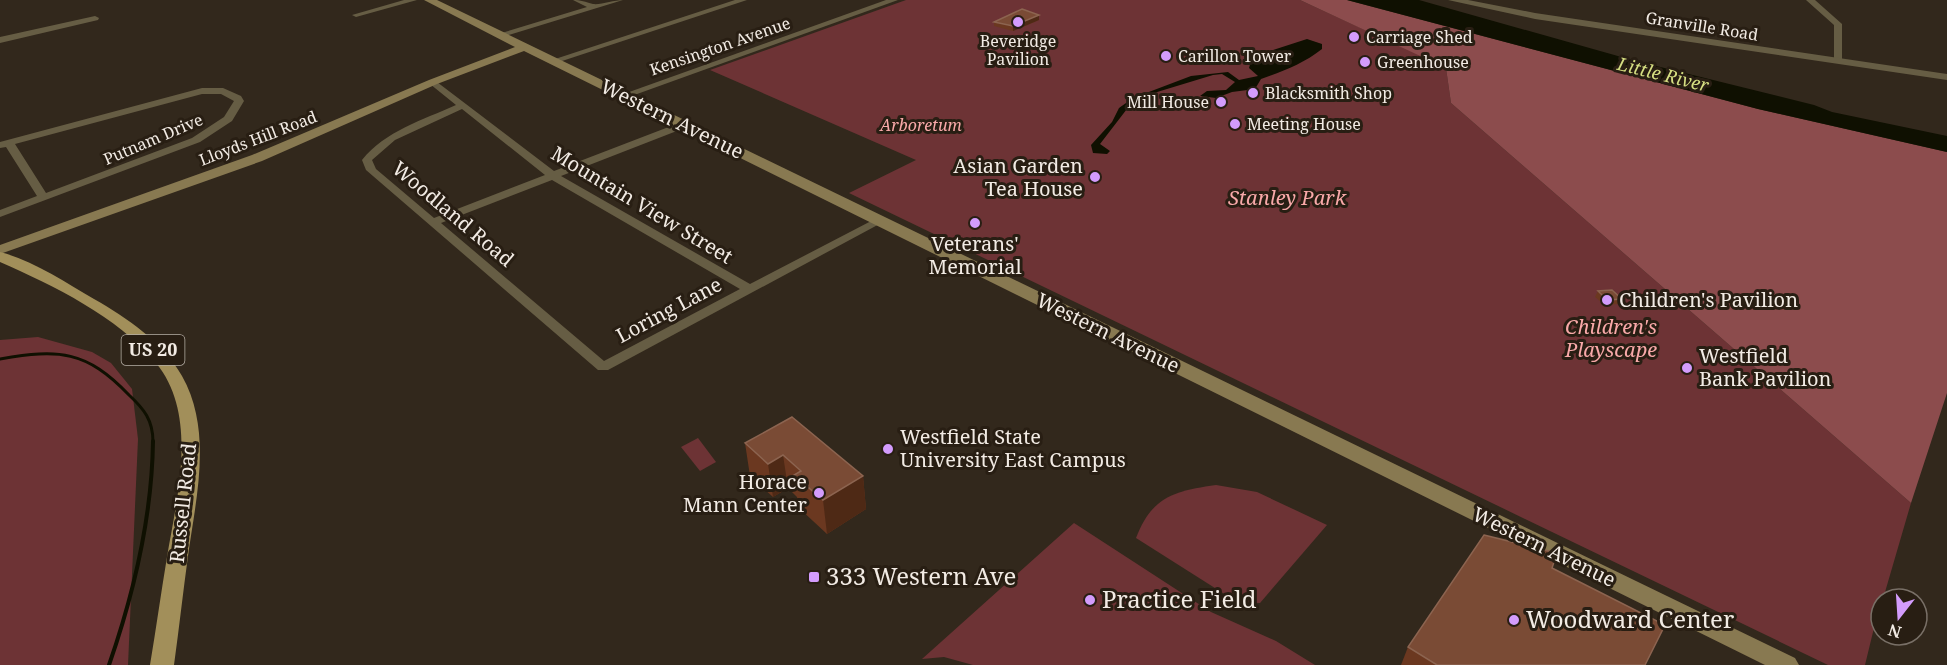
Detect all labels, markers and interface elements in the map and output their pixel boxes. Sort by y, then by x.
street label: Granville Road [1644,6,1760,46]
street label: Kensington Avenue [647,12,793,80]
marker: Beveridge Pavilion [1011,15,1025,29]
place label: Carriage Shed [1366,26,1473,48]
place label: Beveridge Pavilion [980,30,1056,70]
marker: Carriage Shed [1347,30,1361,44]
place label: Carillon Tower [1178,45,1292,67]
marker: Carillon Tower [1159,49,1173,63]
place label: Greenhouse [1377,51,1469,73]
water label: Little River [1614,51,1712,97]
marker: Greenhouse [1358,55,1372,69]
street label: Western Avenue [596,72,748,165]
place label: Blacksmith Shop [1265,82,1392,104]
marker: Blacksmith Shop [1246,86,1260,100]
place label: Mill House [1127,91,1209,113]
marker: Mill House [1214,95,1228,109]
street label: Lloyds Hill Road [196,105,320,171]
street label: Putnam Drive [100,108,206,170]
place label: Meeting House [1247,113,1361,135]
park label: Arboretum [879,114,963,136]
marker: Meeting House [1228,117,1242,131]
street label: Mountain View Street [546,140,738,270]
place label: Asian Garden Tea House [953,152,1083,202]
street label: Woodland Road [387,155,520,273]
marker: Asian Garden Tea House [1088,170,1102,184]
park label: Stanley Park [1228,184,1347,211]
marker: Veterans' Memorial [968,216,982,230]
place label: Veterans' Memorial [928,230,1022,280]
street label: Loring Lane [611,270,726,349]
street label: Western Avenue [1032,286,1184,379]
place label: Children's Pavilion [1619,286,1798,313]
marker: Children's Pavilion [1600,293,1614,307]
park label: Children's Playscape [1564,313,1657,363]
road number: US 20 [122,335,184,365]
place label: Westfield Bank Pavilion [1699,342,1832,392]
marker: Westfield Bank Pavilion [1680,361,1694,375]
place label: Westfield State University East Campus [900,423,1126,473]
street label: Russell Road [163,442,202,564]
marker: Westfield State University East Campus [881,442,895,456]
place label: Horace Mann Center [683,468,808,518]
marker: Horace Mann Center [812,486,826,500]
street label: Western Avenue [1468,500,1620,593]
place label: 333 Western Ave [826,559,1016,592]
marker: 333 Western Ave [807,570,821,584]
place label: Practice Field [1102,582,1257,615]
north arrow [1869,587,1929,647]
marker: Practice Field [1083,593,1097,607]
place label: Woodward Center [1526,602,1734,635]
marker: Woodward Center [1507,613,1521,627]
text: N [1885,619,1904,644]

